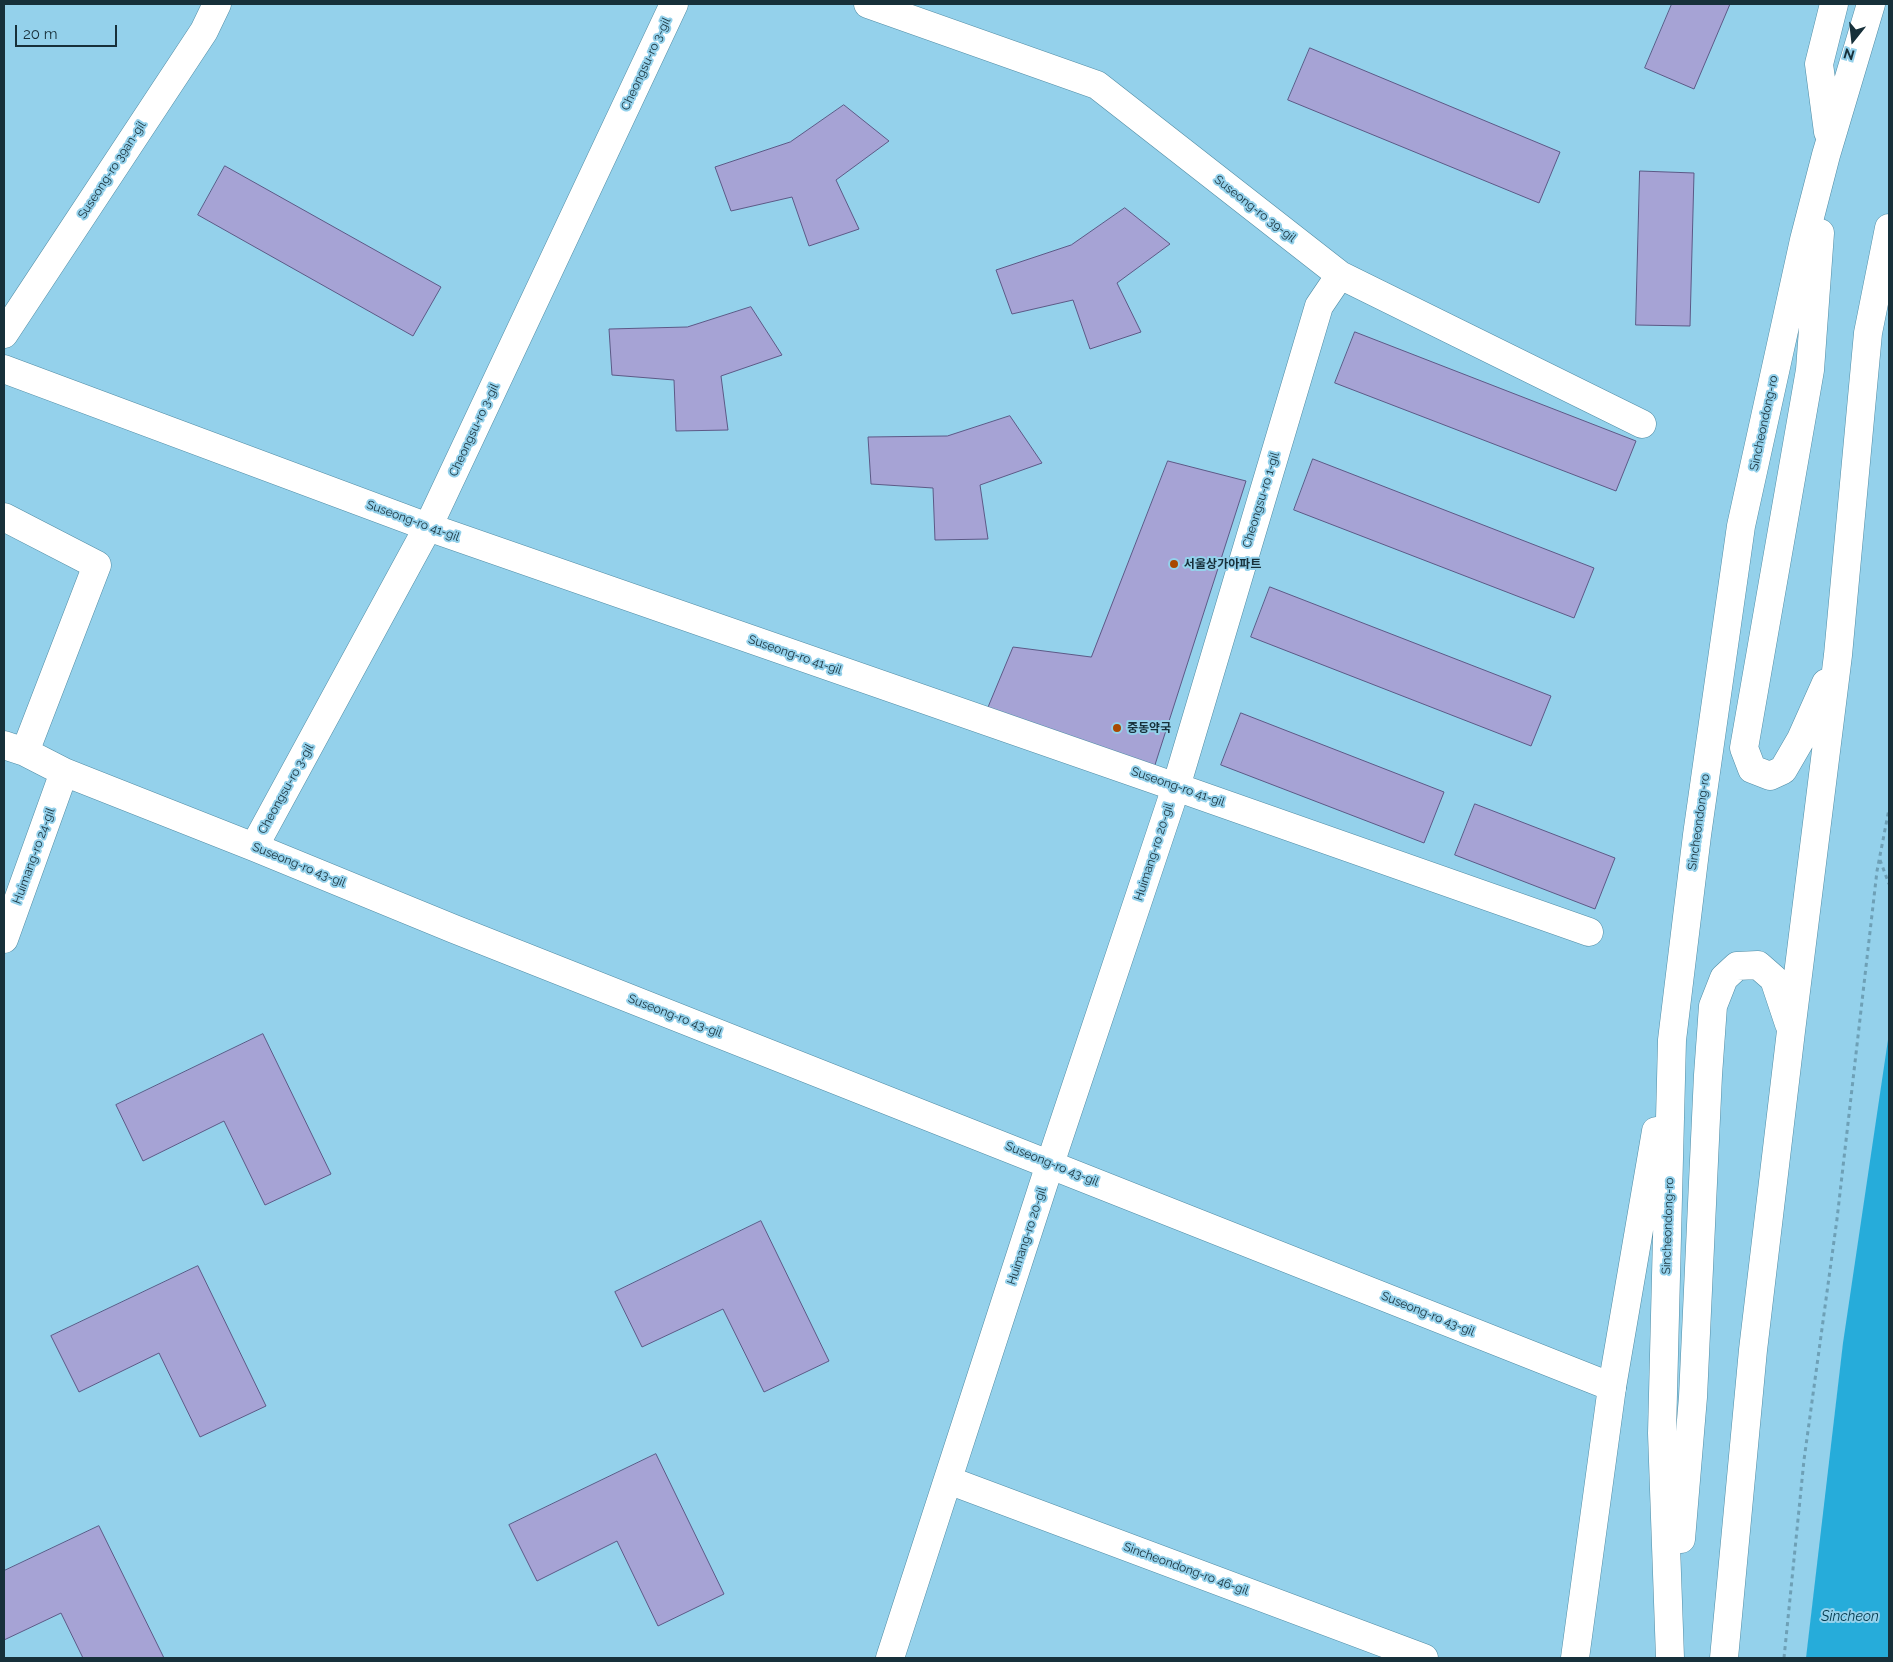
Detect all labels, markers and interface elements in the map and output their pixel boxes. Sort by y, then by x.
scale bar [18,15,120,47]
street label: Cheongsu-ro 3-gil [618,15,674,113]
north arrow [1828,15,1878,65]
text: 20 m [23,25,58,43]
text: N [1842,45,1856,64]
street label: Suseong-ro 39an-gil [75,119,149,221]
street label: Suseong-ro 39-gil [1211,173,1299,245]
street label: Sincheondong-ro [1747,374,1781,472]
street label: Cheongsu-ro 3-gil [446,381,502,479]
street label: Cheongsu-ro 1-gil [1240,450,1282,550]
street label: Suseong-ro 41-gil [364,497,462,545]
place label: 서울상가아파트 [1184,557,1261,571]
marker: 서울상가아파트 [1168,558,1180,570]
street label: Suseong-ro 41-gil [746,632,844,678]
place label: 중동약국 [1127,721,1171,735]
marker: 중동약국 [1111,722,1123,734]
street label: Cheongsu-ro 3-gil [255,741,317,837]
street label: Suseong-ro 41-gil [1129,764,1227,810]
street label: Sincheondong-ro [1685,773,1713,871]
street label: Huimang-ro 20-gil [1131,801,1177,903]
street label: Huimang-ro 24-gil [10,806,58,906]
street label: Suseong-ro 43-gil [250,840,348,890]
street label: Suseong-ro 43-gil [626,991,724,1041]
street label: Suseong-ro 43-gil [1003,1139,1101,1189]
street label: Sincheondong-ro [1659,1177,1677,1275]
street label: Huimang-ro 20-gil [1004,1185,1050,1287]
street label: Suseong-ro 43-gil [1379,1289,1477,1339]
street label: Sincheondong-ro 46-gil [1121,1540,1251,1598]
water label: Sincheon [1821,1609,1879,1625]

